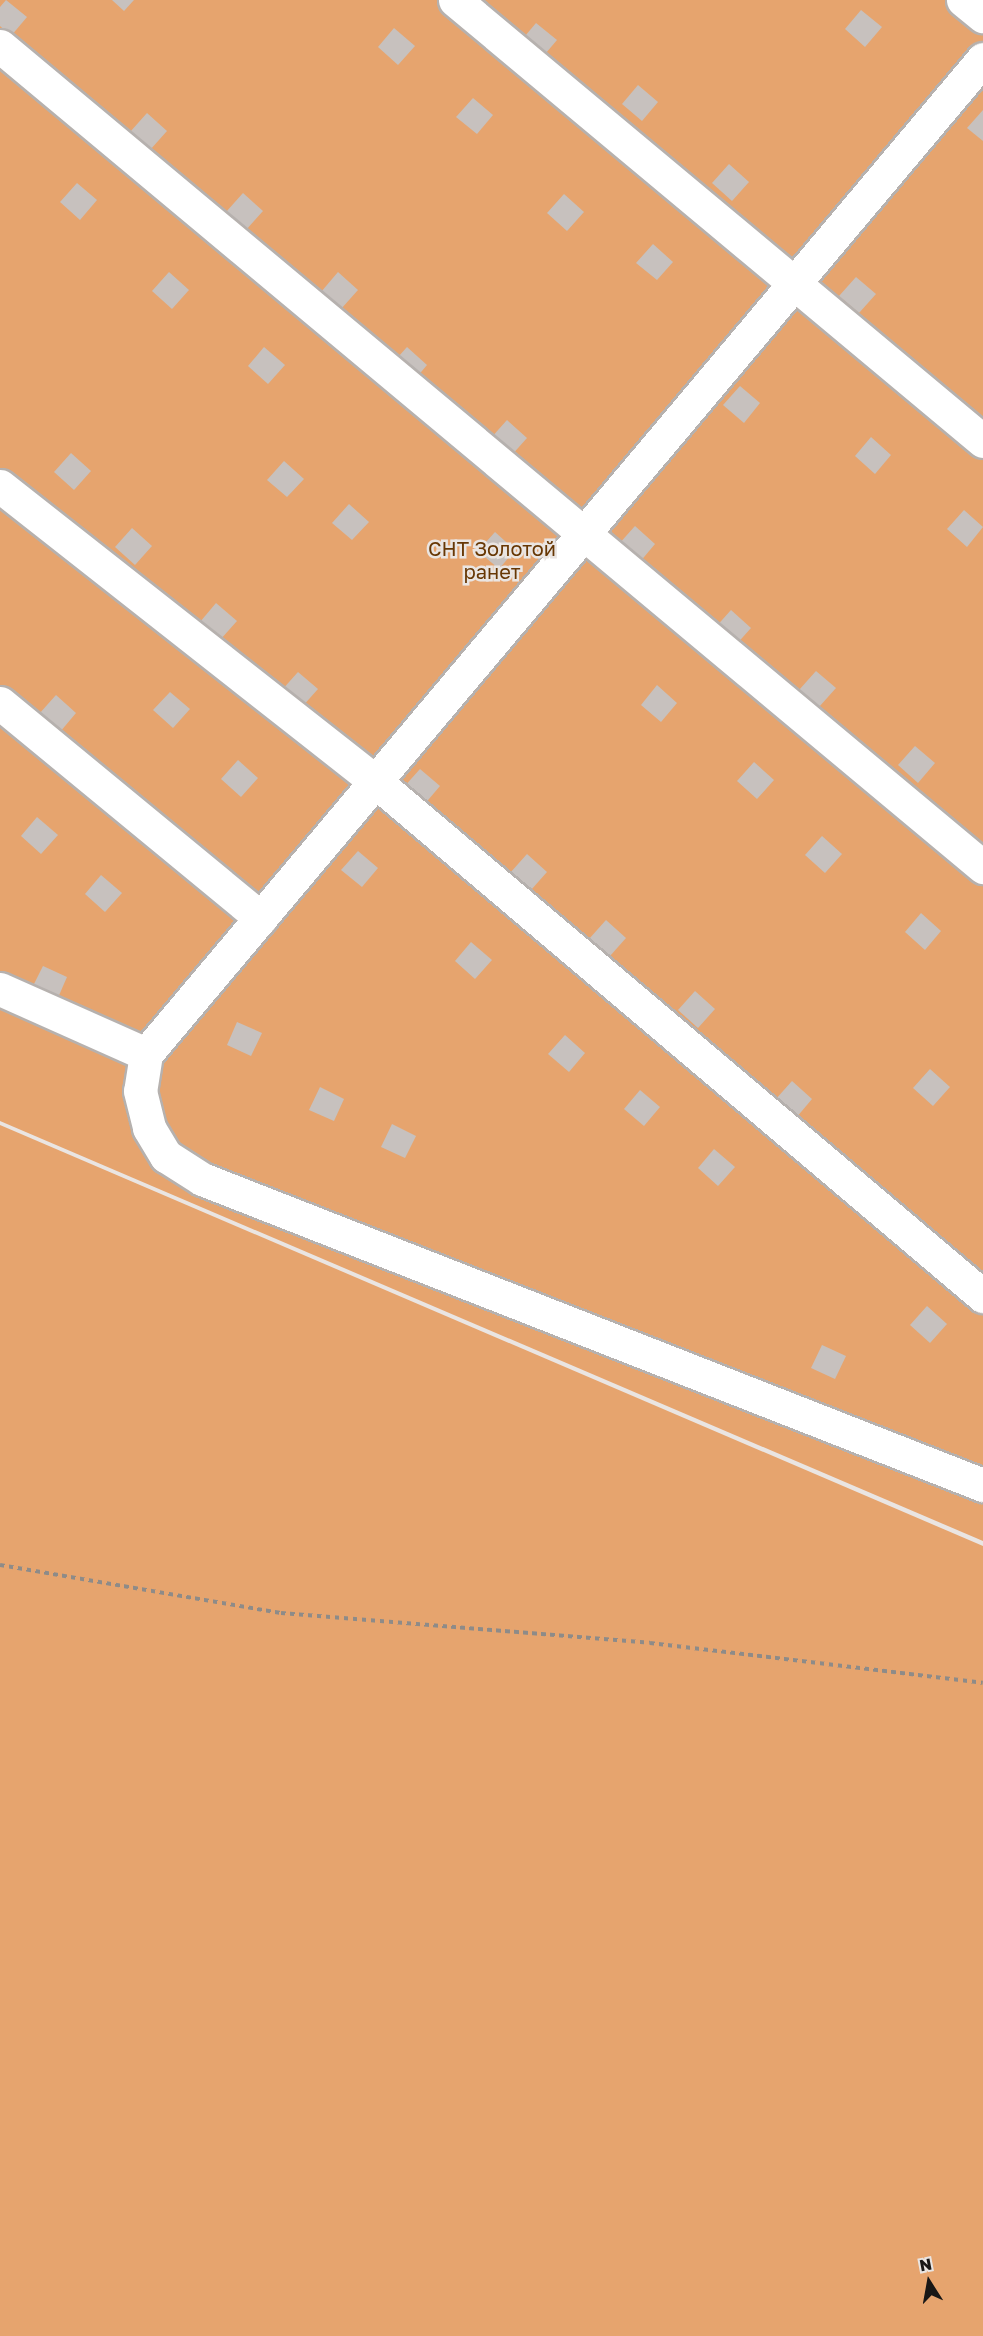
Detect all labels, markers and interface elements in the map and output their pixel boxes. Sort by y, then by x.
park label: СНТ Золотой ранет [428,537,556,584]
north arrow [899,2252,959,2312]
text: N [918,2253,933,2275]

